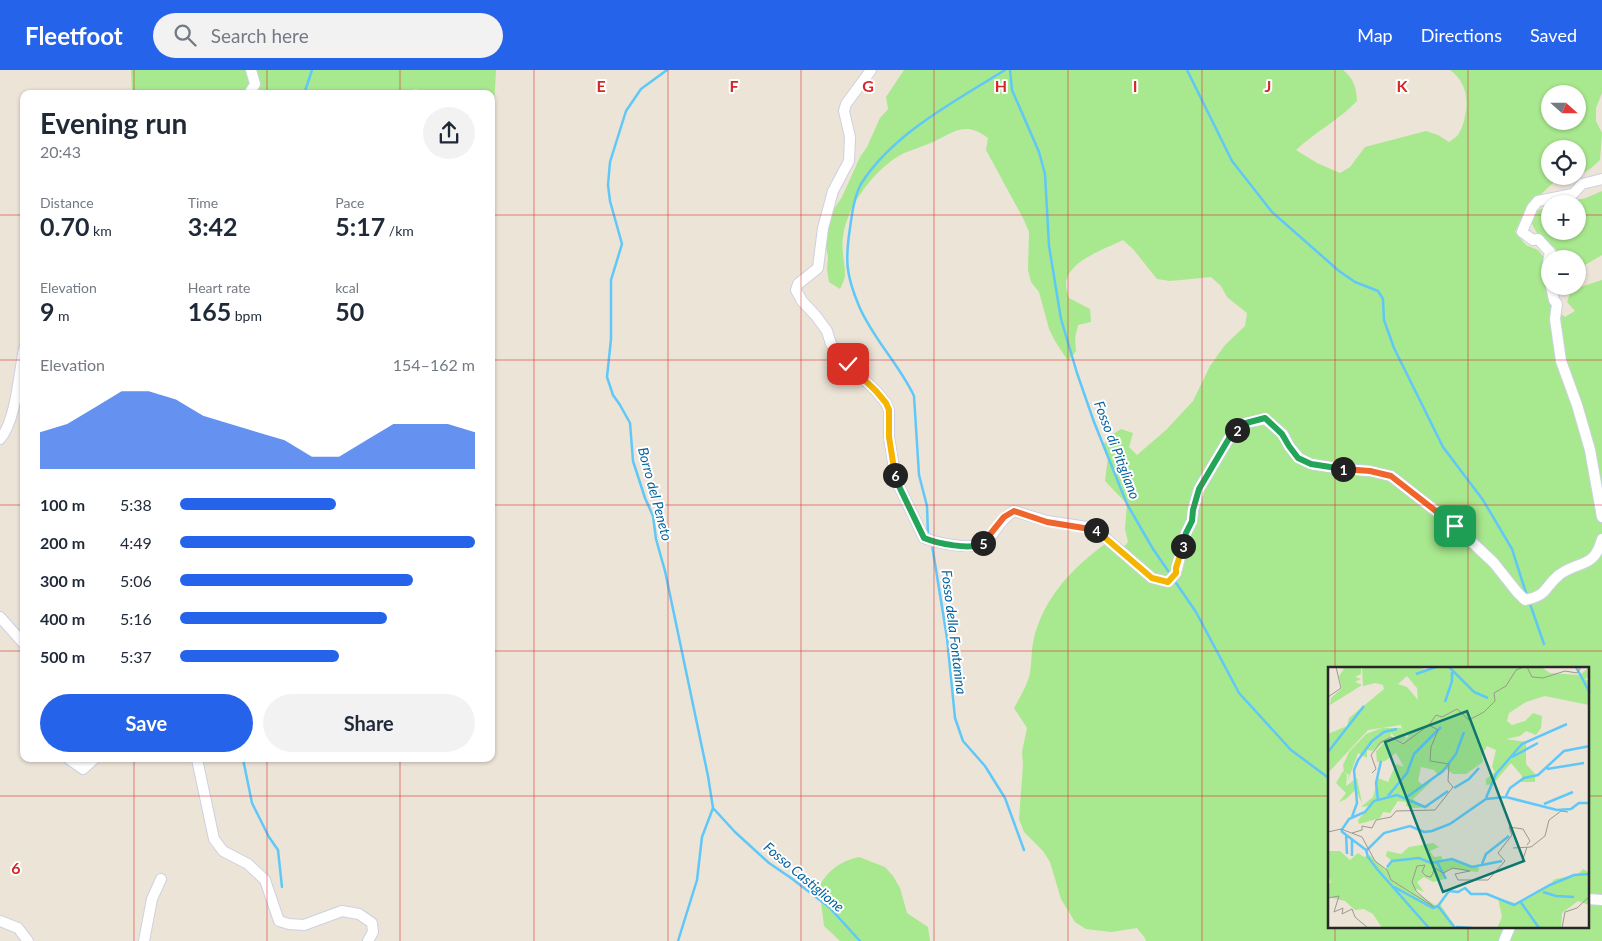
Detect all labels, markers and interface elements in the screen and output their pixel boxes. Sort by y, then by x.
search box [153,13,503,58]
text: Fleetfoot [25,21,123,50]
icon: search [171,21,199,49]
text: Search here [211,24,309,47]
text: Map [1357,24,1393,46]
text: Directions [1421,24,1502,46]
text: Saved [1530,24,1577,46]
text: E [596,76,606,95]
text: F [729,76,739,95]
text: G [862,76,874,95]
text: H [995,76,1007,95]
text: I [1133,76,1137,95]
text: J [1265,76,1271,95]
text: K [1397,76,1409,95]
north arrow [1541,85,1586,130]
map controls [1541,85,1586,295]
text: Evening run [40,106,187,140]
button: share [423,107,475,159]
button: locate [1541,140,1586,185]
text: 20:43 [40,142,81,161]
text: Distance [40,194,94,211]
text: Time [188,194,218,211]
text: Pace [335,194,364,211]
button: + [1541,195,1586,240]
text: 0.70 [40,211,89,241]
text: 3:42 [188,211,238,241]
text: 5:17 [335,211,385,241]
text: km [89,222,112,239]
text: /km [385,222,414,239]
button: − [1541,250,1586,295]
text: Elevation [40,279,97,296]
text: Heart rate [188,279,250,296]
text: kcal [335,279,359,296]
text: 9 [40,296,55,326]
text: 165 [188,296,231,326]
text: 50 [335,296,364,326]
text: m [55,307,70,324]
text: bpm [231,307,262,324]
pin [827,343,869,385]
icon: check [834,350,862,378]
text: Elevation [40,355,105,374]
text: 154–162 m [393,355,475,374]
water label: Fosso di Pitigliano [1091,398,1144,501]
pin: 2 [1224,418,1250,442]
text: 2 [1233,422,1242,439]
water label: Borro del Peneto [635,445,676,543]
pin: 1 [1330,456,1356,482]
text: 1 [1339,461,1348,478]
pin: 6 [882,462,908,488]
text: 6 [891,467,900,484]
text: 100 m [40,495,85,514]
text: 5:38 [120,495,152,514]
pin [1434,505,1476,547]
icon: arrive [1441,512,1469,540]
pin: 4 [1084,518,1108,542]
text: 4 [1092,522,1101,539]
pin: 5 [970,530,996,556]
text: 200 m [40,533,85,552]
text: 4:49 [120,533,152,552]
pin: 3 [1170,534,1196,558]
text: 5 [979,535,988,552]
text: 3 [1179,538,1188,555]
water label: Fosso della Fontanina [938,569,971,695]
text: 300 m [40,571,85,590]
text: 5:06 [120,571,152,590]
text: 400 m [40,609,85,628]
text: 5:16 [120,609,152,628]
text: 500 m [40,647,85,666]
text: 5:37 [120,647,152,666]
inset map [1328,667,1590,928]
button: Save [40,694,253,752]
button: Share [263,694,475,752]
water label: Fosso Castiglione [761,838,848,915]
text: 6 [11,858,21,877]

